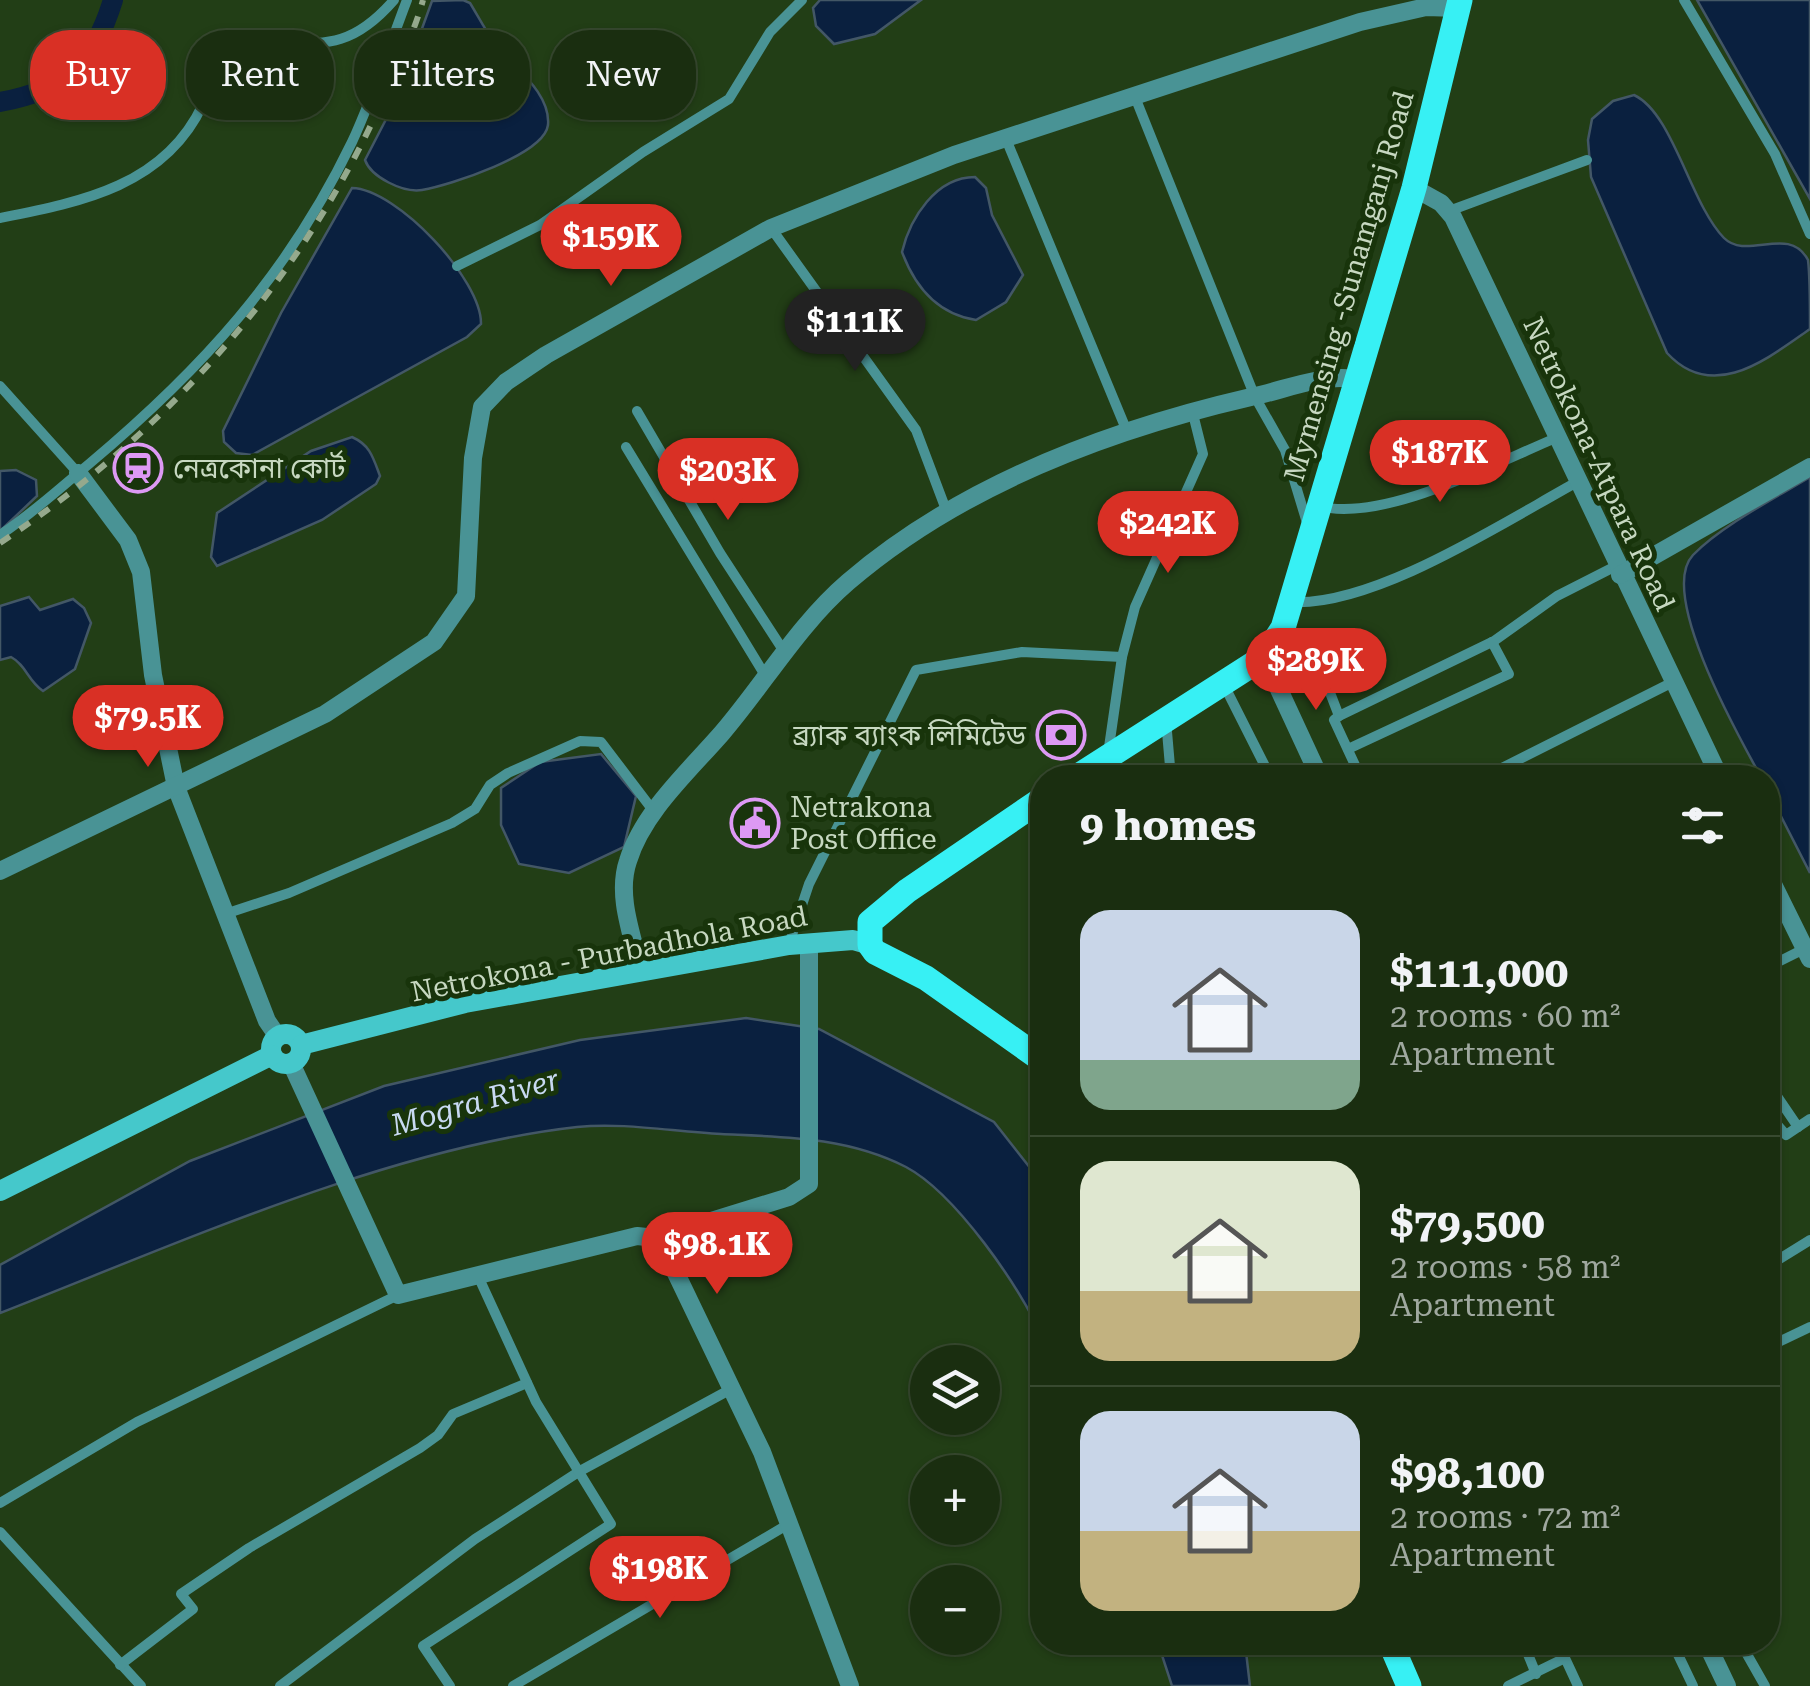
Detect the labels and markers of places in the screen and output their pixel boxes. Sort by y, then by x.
pin: $159K [541,204,681,289]
pin: $111K [785,289,925,374]
pin: $187K [1370,420,1510,505]
pin: $203K [658,438,798,523]
station icon: নেত্রকোনা কোর্ট [112,442,164,494]
place label: নেত্রকোনা কোর্ট [173,450,346,485]
pin: $242K [1098,491,1238,576]
pin: $289K [1246,628,1386,713]
pin: $79.5K [67,685,229,770]
bank icon: ব্র্যাক ব্যাংক লিমিটেড [1035,709,1087,761]
place label: ব্র্যাক ব্যাংক লিমিটেড [792,719,1027,752]
place label: Netrakona Post Office [790,791,937,856]
public building icon: Netrakona Post Office [729,797,781,849]
pin: $98.1K [636,1212,798,1297]
pin: $198K [590,1536,730,1621]

